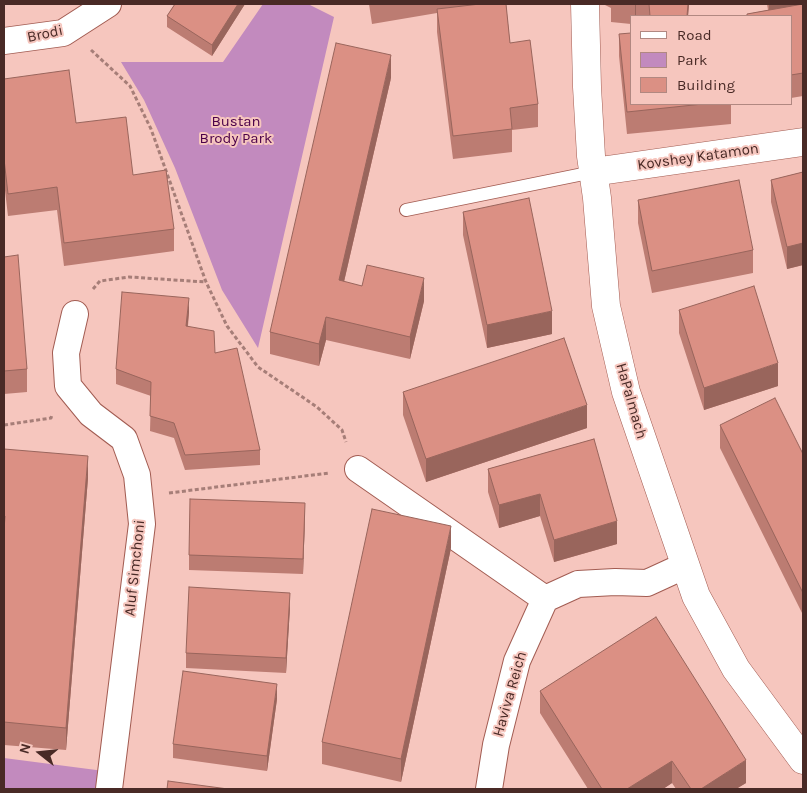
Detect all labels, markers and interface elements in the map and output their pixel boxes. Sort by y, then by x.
legend [630,15,792,105]
street label: Brodi [25,21,65,47]
text: Road [677,26,712,44]
text: Park [677,51,707,69]
text: Building [677,76,735,94]
park label: Bustan Brody Park [200,113,272,148]
street label: Kovshey Katamon [636,140,760,174]
street label: HaPalmach [612,361,650,441]
street label: Aluf Simchoni [121,519,149,617]
street label: Haviva Reich [489,649,531,739]
north arrow [15,728,65,778]
text: N [16,742,35,756]

